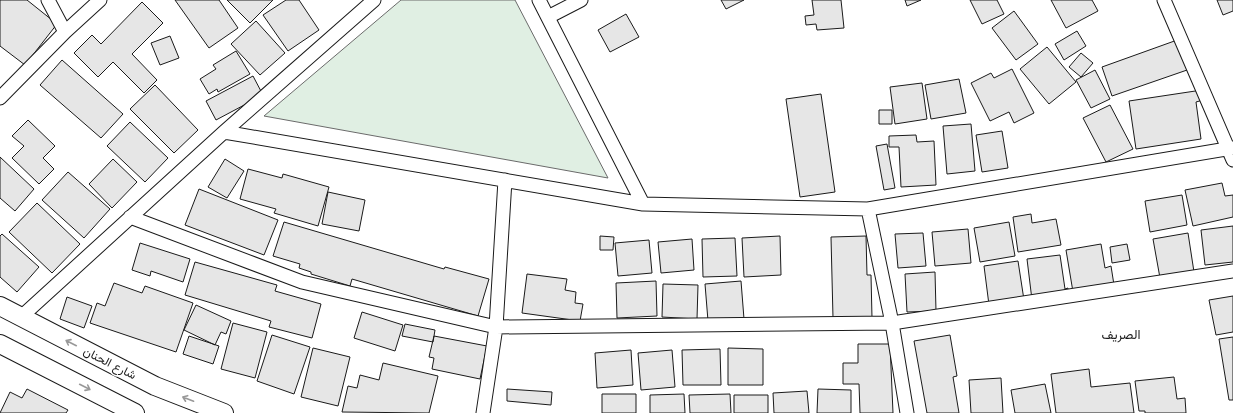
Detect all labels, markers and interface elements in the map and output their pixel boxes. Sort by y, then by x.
district label: الصريف [1101,325,1141,344]
one-way arrow [65,339,77,346]
street label: شارع الحنان [80,342,140,384]
one-way arrow [78,384,90,391]
one-way arrow [182,394,194,402]

